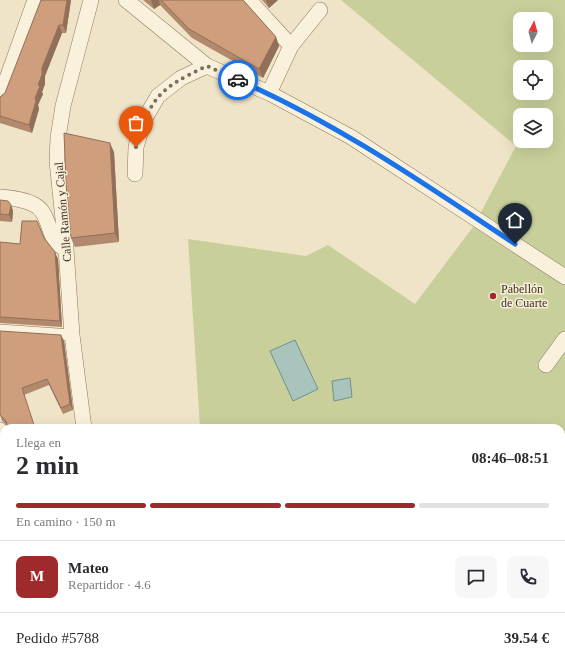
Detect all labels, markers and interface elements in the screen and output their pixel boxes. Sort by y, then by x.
north arrow [513,12,553,52]
map controls [513,12,553,148]
courier [218,60,258,100]
button: locate [513,60,553,100]
icon: car [227,69,249,91]
pin [119,106,153,147]
button: layers [513,108,553,148]
icon: bag [125,112,147,134]
street label: Calle Ramón y Cajal [52,161,74,263]
pin [498,203,532,244]
icon: home [504,209,526,231]
place label: Pabellón de Cuarte [501,282,547,310]
marker: Pabellón de Cuarte [488,291,498,301]
text: Llega en [16,435,61,450]
text: 08:46–08:51 [472,450,549,466]
text: 2 min [16,451,79,480]
text: En camino · 150 m [16,514,116,529]
button: chat [455,556,497,598]
button: phone [507,556,549,598]
text: Mateo [68,560,109,576]
text: M [30,568,44,584]
text: Repartidor · 4.6 [68,577,151,592]
text: Pedido #5788 [16,630,99,646]
text: 39.54 € [504,630,549,646]

